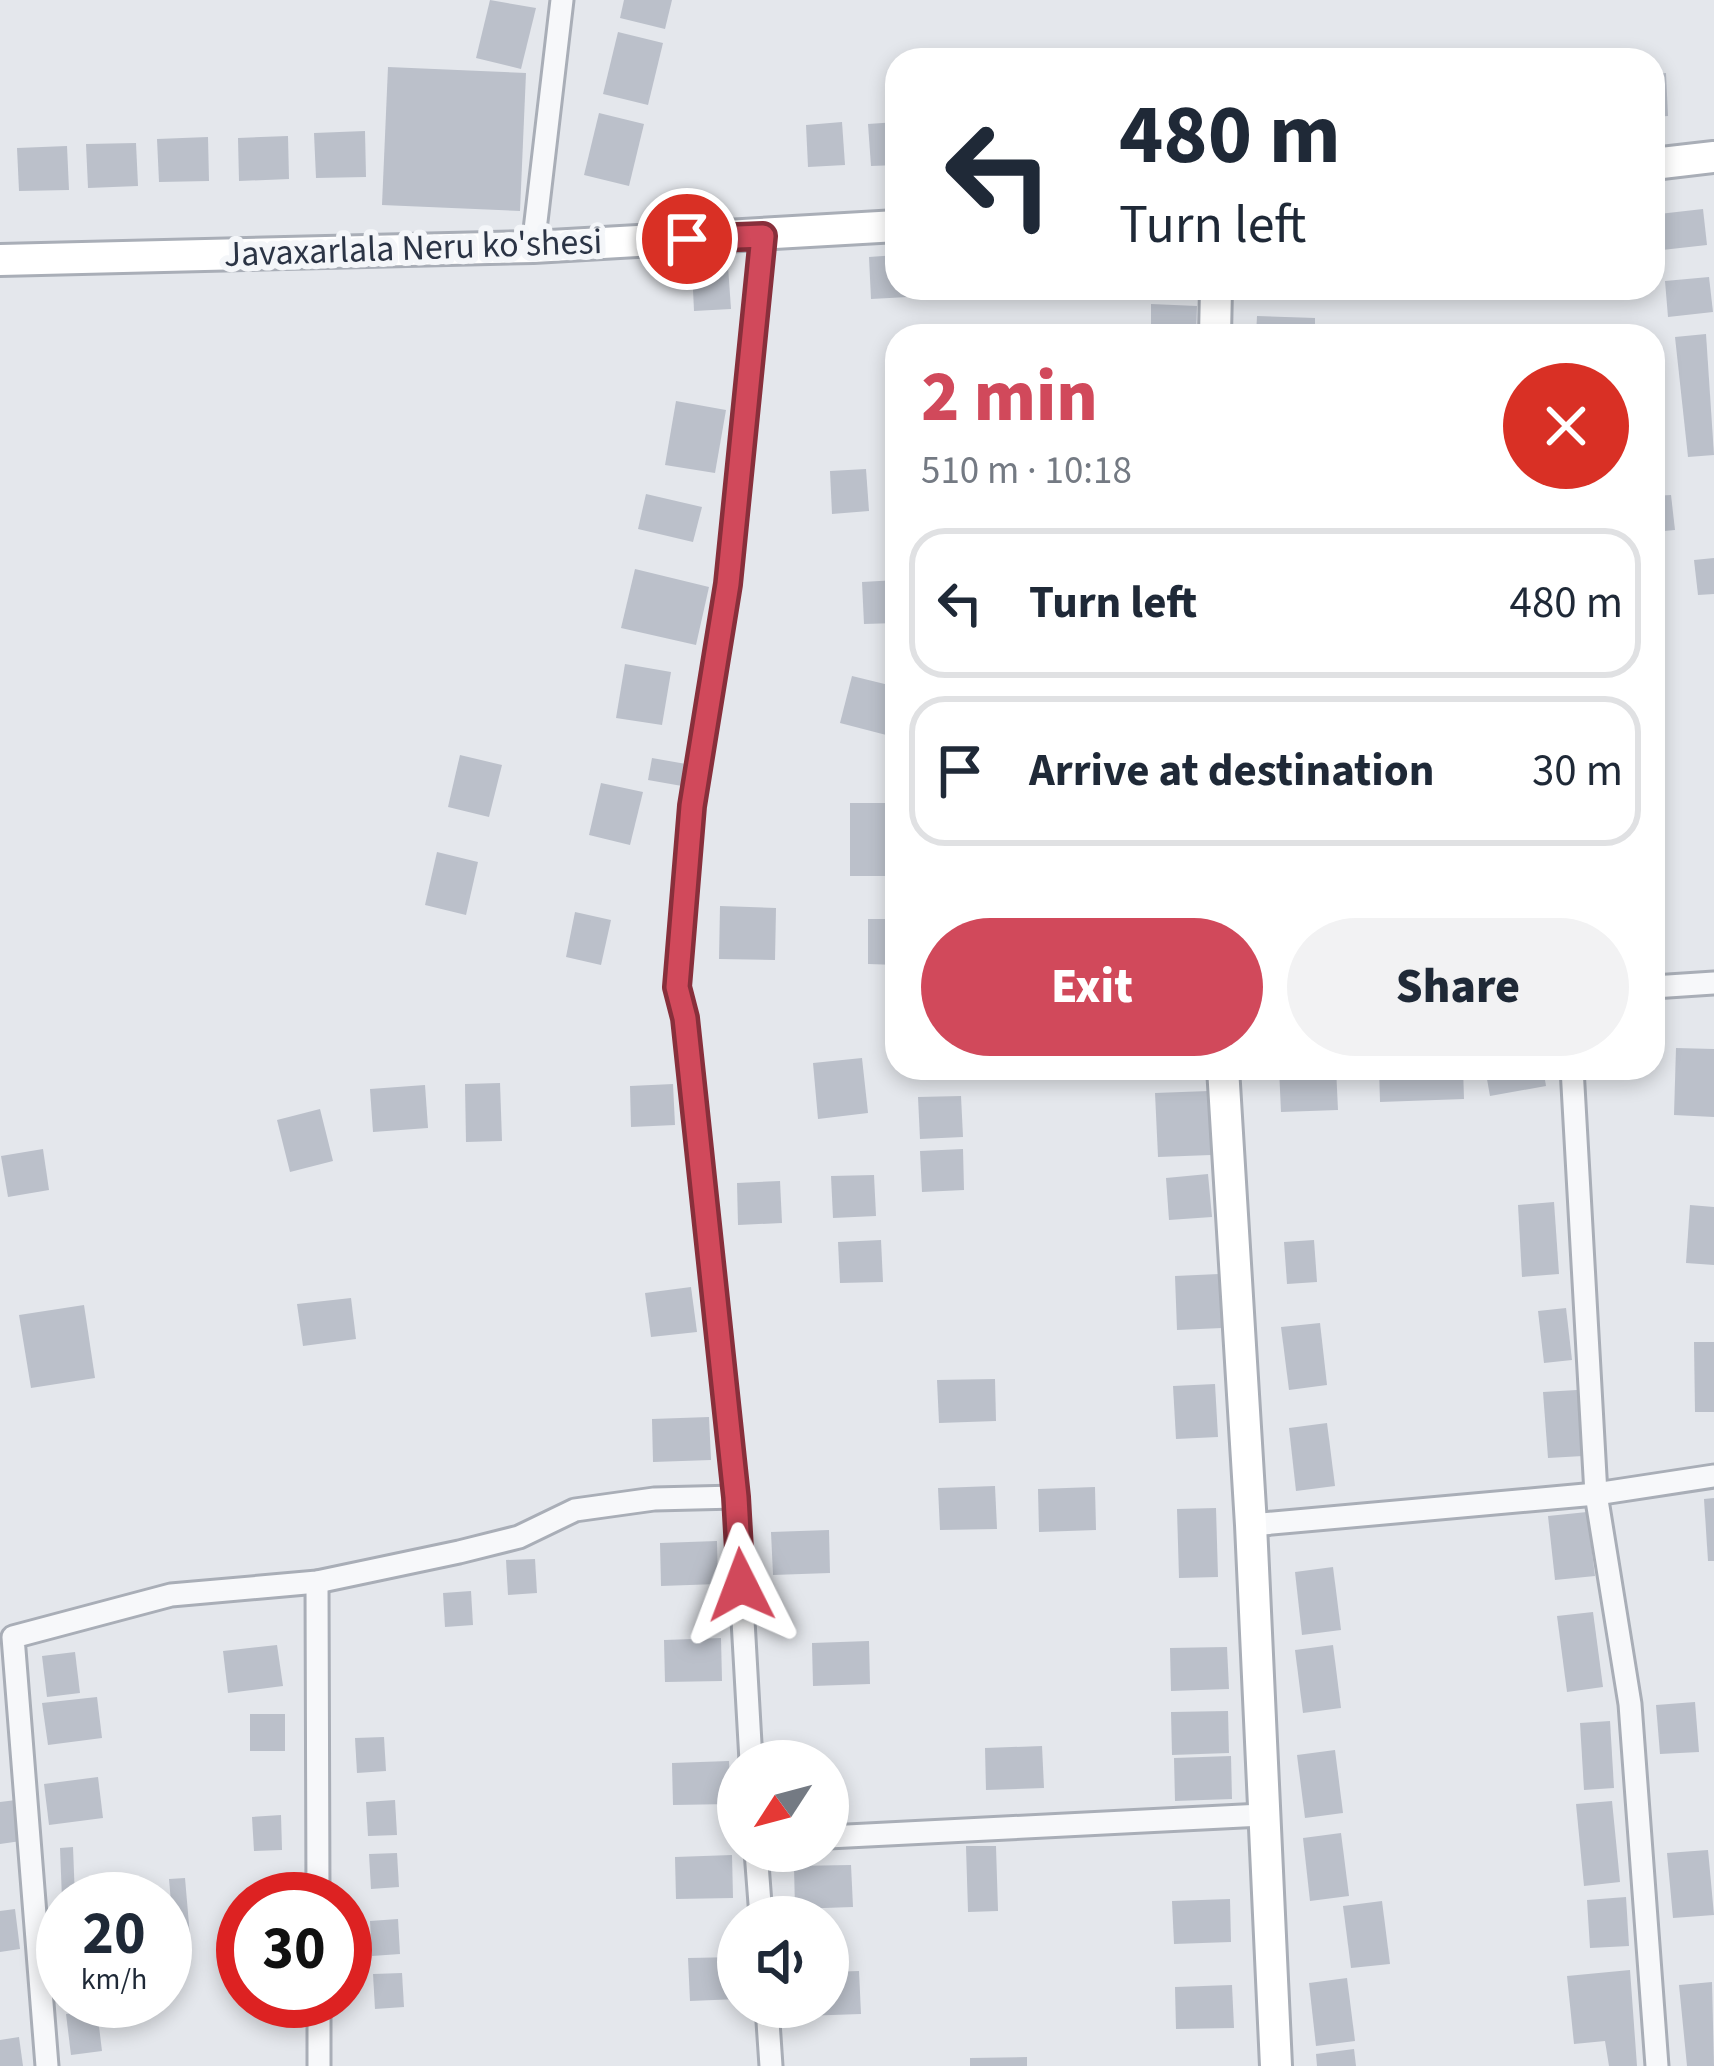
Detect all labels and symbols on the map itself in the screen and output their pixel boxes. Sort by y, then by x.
pin [636,188,738,290]
street label: Javaxarlala Neru ko'shesi [223,216,603,280]
position arrow [678,1522,804,1648]
north arrow [717,1740,849,1872]
speed limit sign: 30 [216,1872,372,2028]

